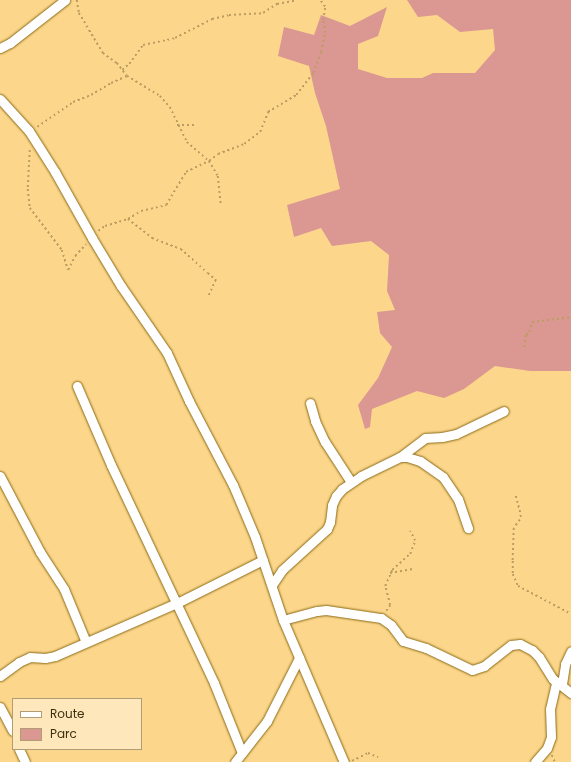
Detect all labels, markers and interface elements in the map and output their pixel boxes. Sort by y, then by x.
legend [12,698,142,750]
text: Route [50,705,84,722]
text: Parc [50,725,77,742]

